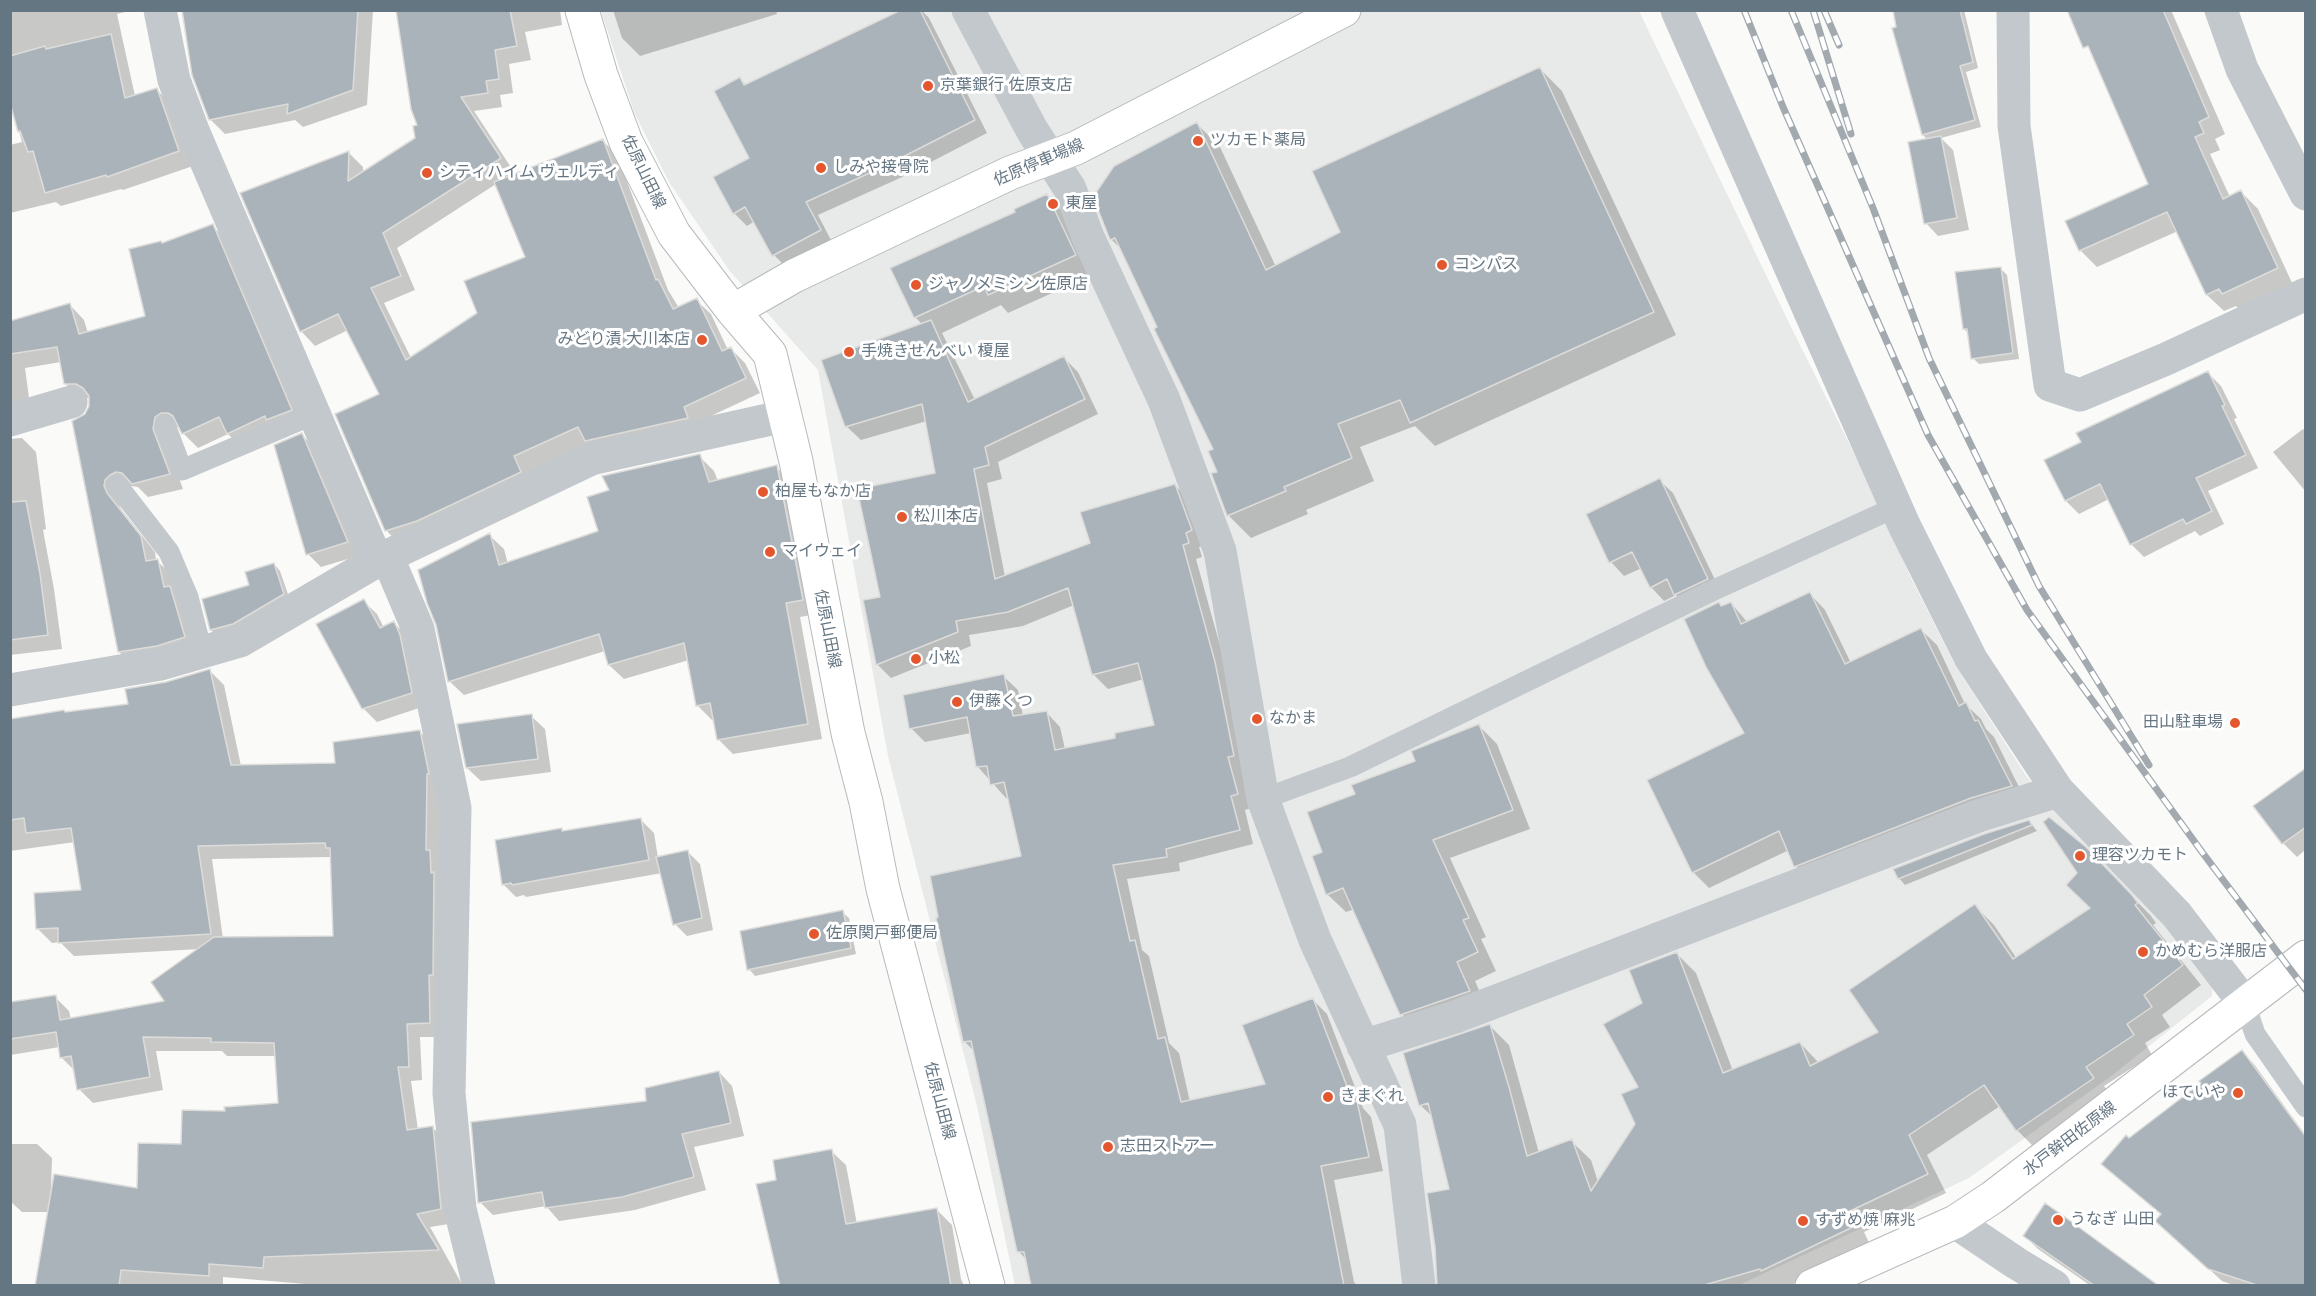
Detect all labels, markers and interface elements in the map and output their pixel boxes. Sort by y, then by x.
place label: 京葉銀行 佐原支店 [940,76,1072,96]
marker: 京葉銀行 佐原支店 [921,79,935,93]
place label: ツカモト薬局 [1210,131,1306,151]
street label: 佐原山田線 [617,132,669,212]
marker: ツカモト薬局 [1191,134,1205,148]
street label: 佐原停車場線 [991,135,1087,191]
place label: しみや接骨院 [833,158,929,178]
marker: しみや接骨院 [814,161,828,175]
place label: シティハイム ヴェルディ [439,163,619,183]
marker: シティハイム ヴェルディ [420,166,434,180]
place label: 東屋 [1065,194,1097,214]
marker: 東屋 [1046,197,1060,211]
place label: コンパス [1454,255,1518,275]
marker: コンパス [1435,258,1449,272]
place label: ジャノメミシン佐原店 [928,275,1088,295]
marker: ジャノメミシン佐原店 [909,278,923,292]
place label: みどり漬 大川本店 [558,330,690,350]
marker: みどり漬 大川本店 [695,333,709,347]
place label: 手焼きせんべい 榎屋 [861,342,1009,362]
marker: 手焼きせんべい 榎屋 [842,345,856,359]
place label: 柏屋もなか店 [775,482,871,502]
marker: 柏屋もなか店 [756,485,770,499]
place label: 松川本店 [914,507,978,527]
marker: 松川本店 [895,510,909,524]
place label: マイウェイ [782,542,862,562]
marker: マイウェイ [763,545,777,559]
street label: 佐原山田線 [810,588,844,670]
place label: 小松 [928,649,960,669]
marker: 小松 [909,652,923,666]
place label: 伊藤くつ [969,692,1033,712]
marker: 伊藤くつ [950,695,964,709]
place label: なかま [1269,709,1317,729]
marker: なかま [1250,712,1264,726]
place label: 田山駐車場 [2143,713,2223,733]
marker: 田山駐車場 [2228,716,2242,730]
place label: 理容ツカモト [2092,846,2188,866]
marker: 理容ツカモト [2073,849,2087,863]
place label: 佐原関戸郵便局 [826,924,938,944]
marker: 佐原関戸郵便局 [807,927,821,941]
place label: かめむら洋服店 [2155,942,2267,962]
marker: かめむら洋服店 [2136,945,2150,959]
street label: 佐原山田線 [919,1060,959,1142]
place label: ほていや [2162,1083,2226,1103]
marker: ほていや [2231,1086,2245,1100]
place label: きまぐれ [1340,1087,1404,1107]
marker: きまぐれ [1321,1090,1335,1104]
street label: 水戸鉾田佐原線 [2019,1098,2121,1180]
place label: 志田ストアー [1120,1137,1215,1157]
marker: 志田ストアー [1101,1140,1115,1154]
place label: うなぎ 山田 [2070,1210,2154,1230]
place label: すずめ焼 麻兆 [1815,1211,1915,1231]
marker: うなぎ 山田 [2051,1213,2065,1227]
marker: すずめ焼 麻兆 [1796,1214,1810,1228]

